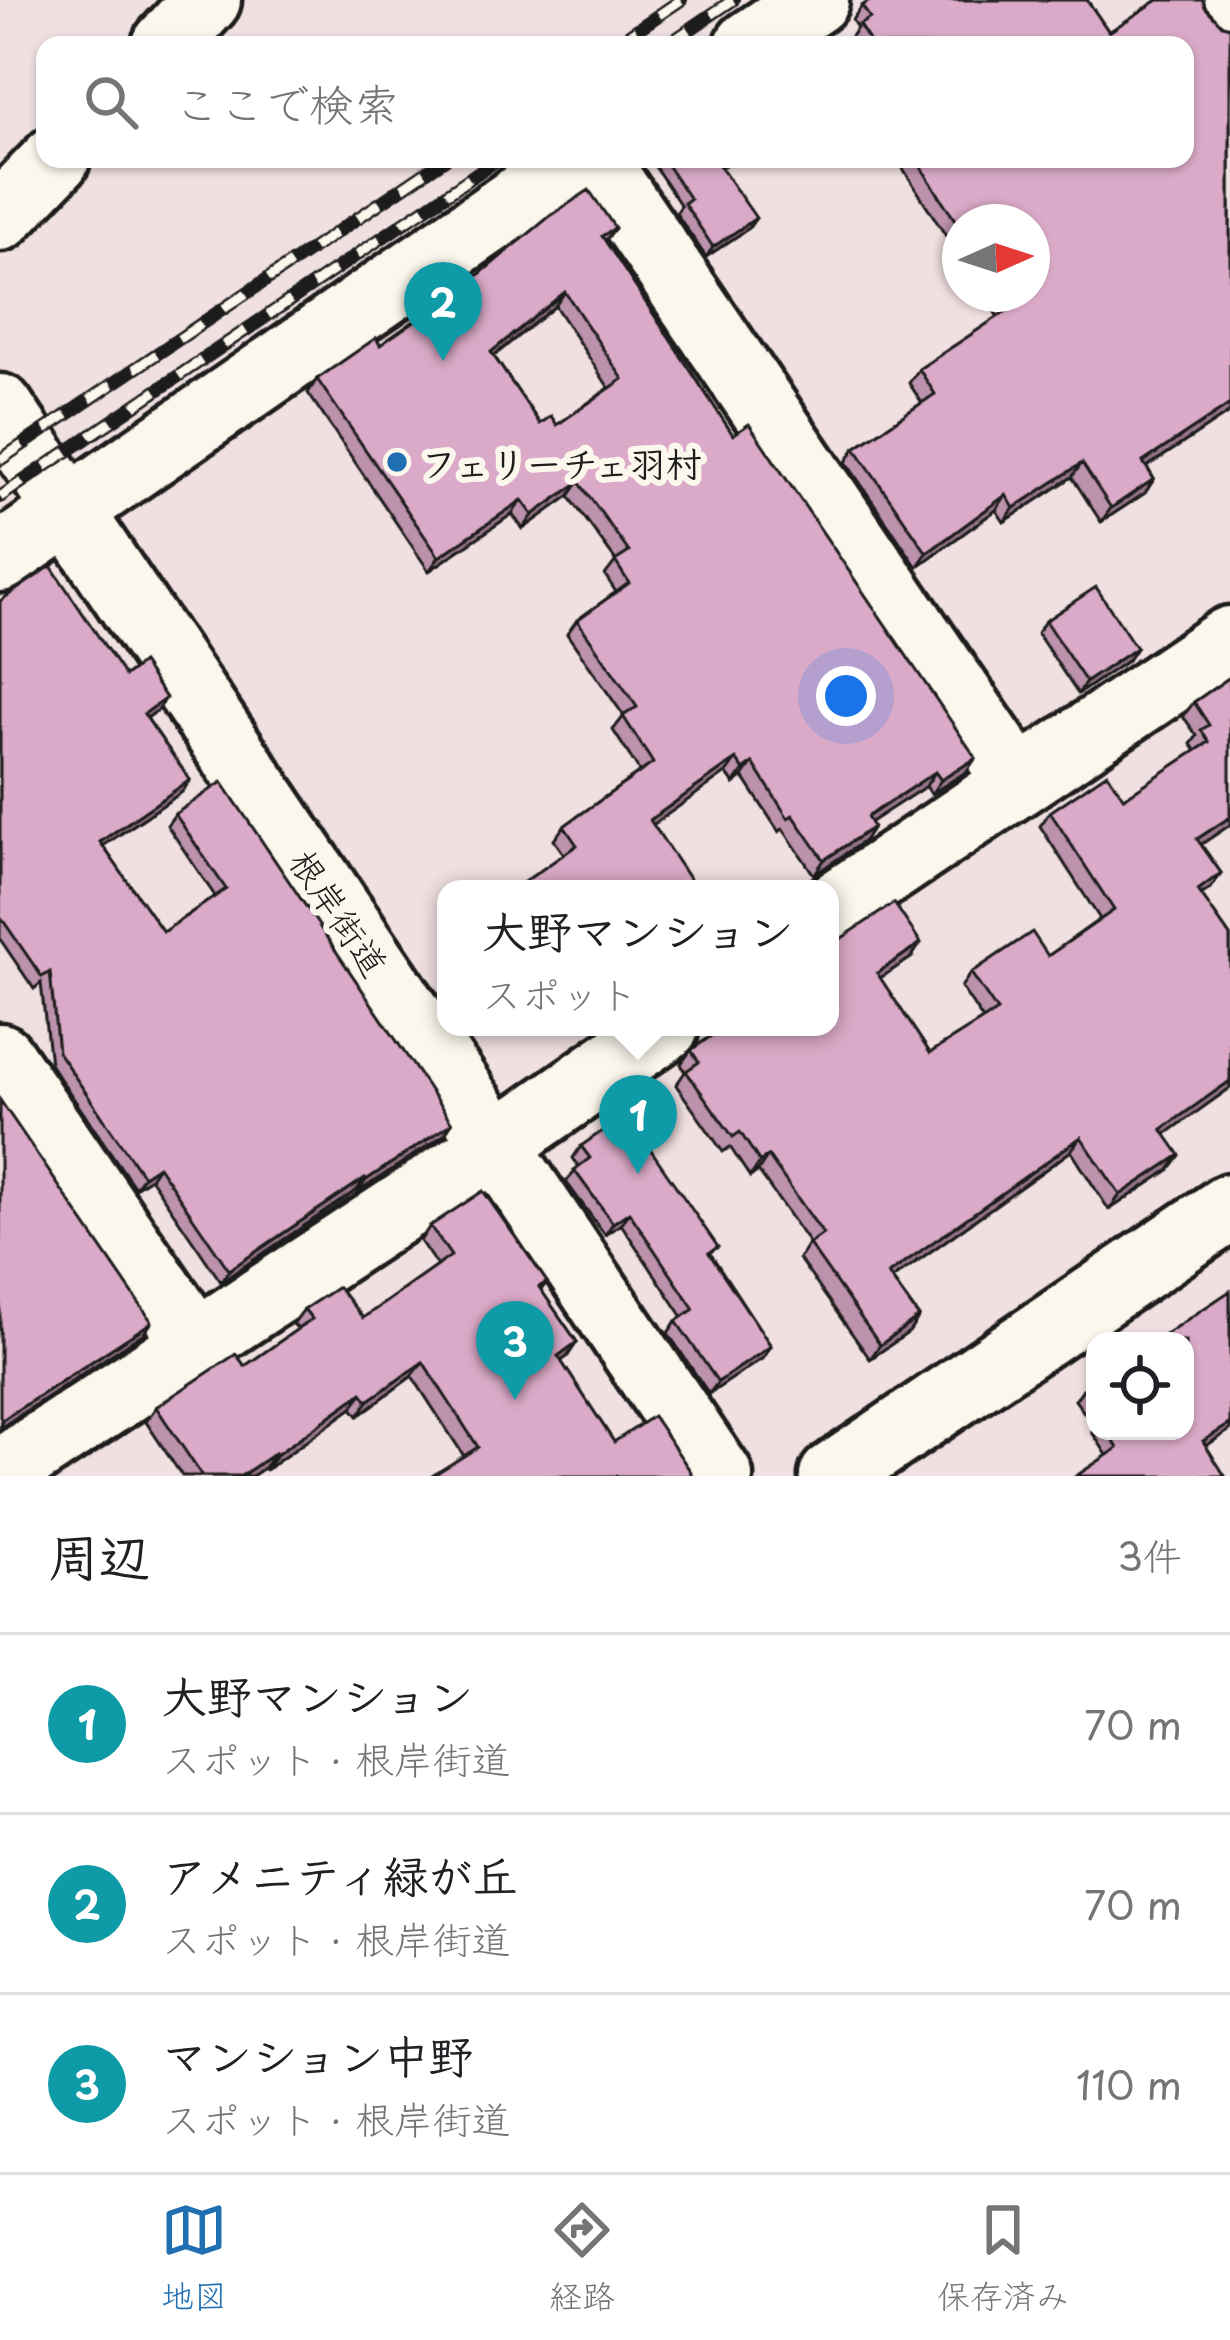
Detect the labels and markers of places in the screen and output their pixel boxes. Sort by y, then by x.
pin: 2 [404,262,482,361]
place label: フェリーチェ羽村 [421,435,702,489]
marker: フェリーチェ羽村 [384,449,410,475]
pin: 1 [599,1075,677,1174]
pin: 3 [476,1301,554,1400]

